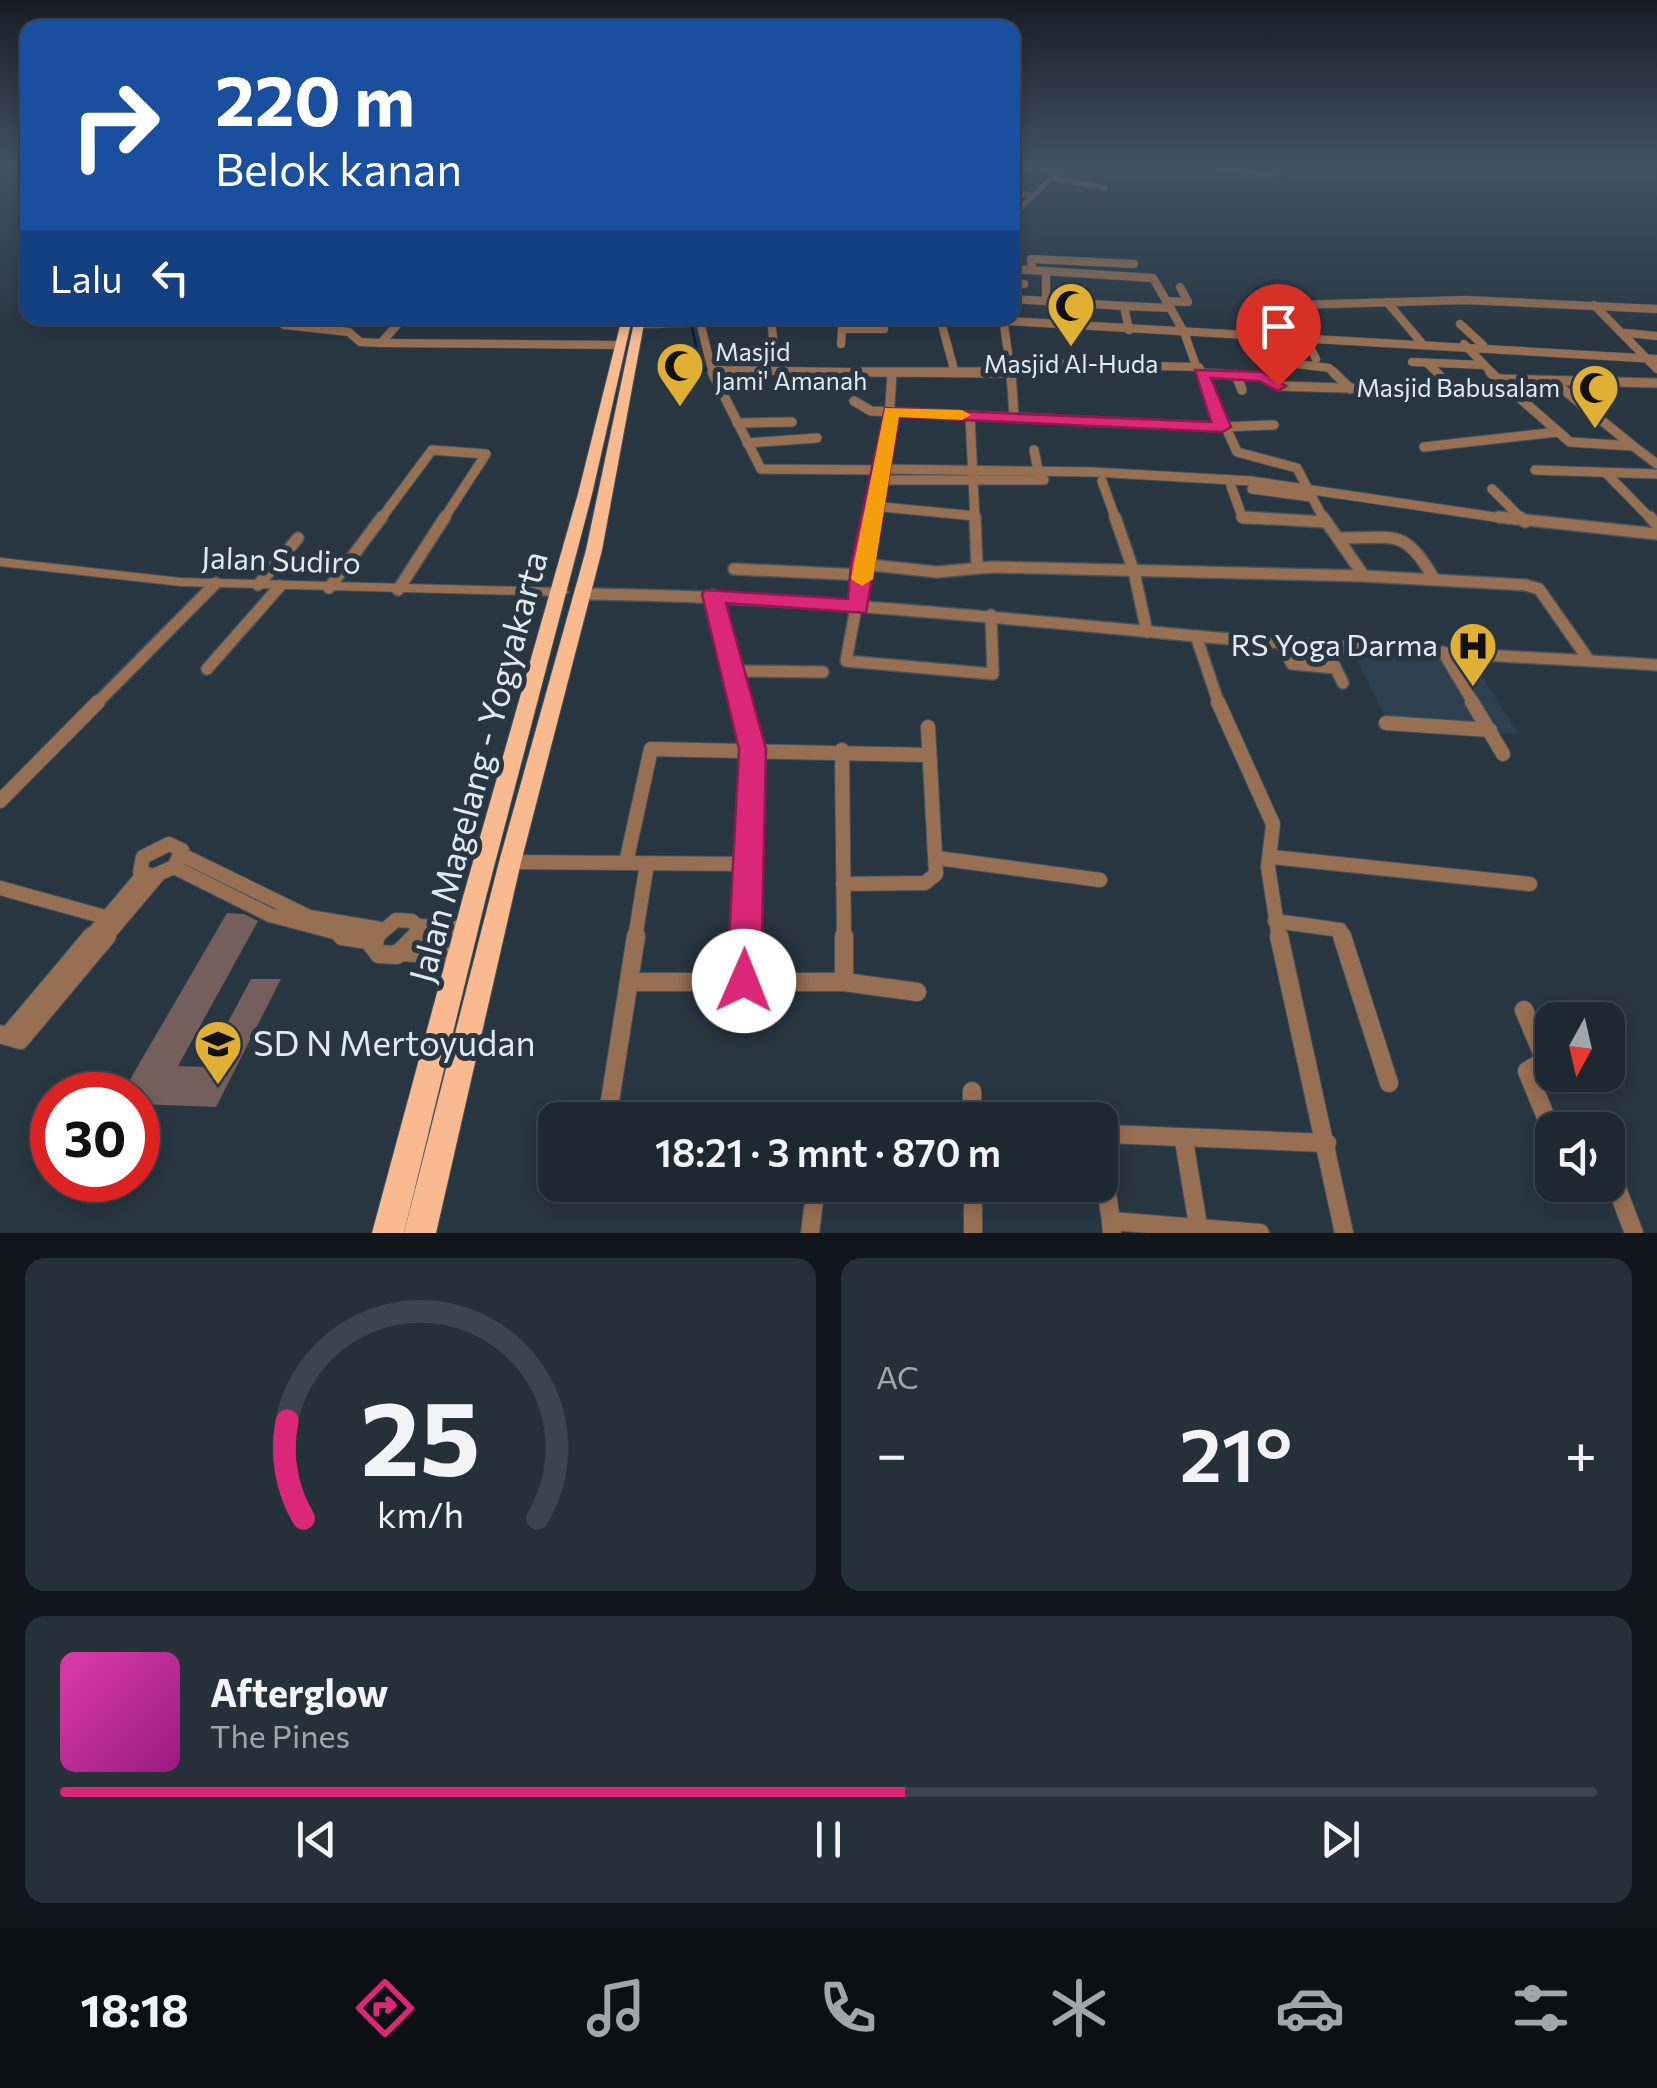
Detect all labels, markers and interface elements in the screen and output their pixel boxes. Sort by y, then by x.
text: 220 m [215,55,415,140]
icon: right [50,60,180,190]
text: Belok kanan [215,140,462,195]
icon: left [143,250,198,305]
text: Lalu [50,254,123,301]
mosque icon: Masjid Al-Huda [1045,280,1097,348]
pin [1236,284,1321,387]
icon: arrive [1251,299,1306,354]
place label: Masjid Jami' Amanah [715,336,867,395]
mosque icon: Masjid Jami' Amanah [654,340,706,408]
place label: Masjid Al-Huda [984,348,1158,378]
mosque icon: Masjid Babusalam [1569,362,1621,430]
place label: Masjid Babusalam [1356,372,1560,402]
street label: Jalan Sudiro [201,537,361,580]
street label: Jalan Magelang - Yogyakarta [398,546,555,987]
hospital icon: RS Yoga Darma [1447,620,1499,688]
place label: RS Yoga Darma [1231,625,1438,662]
position arrow [692,929,796,1033]
north arrow [1535,1002,1625,1092]
map controls [1535,1002,1625,1202]
school or university icon: SD N Mertoyudan [192,1018,244,1086]
place label: SD N Mertoyudan [253,1020,536,1063]
speed limit sign: 30 [30,1072,160,1202]
button: sound [1535,1112,1625,1202]
text: 18:21 · 3 mnt · 870 m [655,1128,1001,1175]
text: AC [876,1356,919,1396]
text: 25 [361,1370,480,1497]
text: 21° [1179,1406,1292,1497]
text: − [876,1418,907,1485]
text: + [1565,1418,1597,1485]
text: km/h [377,1492,464,1535]
text: Afterglow [210,1668,388,1715]
text: The Pines [210,1715,350,1755]
icon: previous [289,1812,344,1867]
icon: pause [801,1812,856,1867]
icon: next [1313,1812,1368,1867]
icon: directions [350,1973,420,2043]
icon: music [581,1973,651,2043]
icon: phone [813,1973,883,2043]
icon: climate [1044,1973,1114,2043]
icon: car [1275,1973,1345,2043]
icon: filters [1506,1973,1576,2043]
text: 18:18 [81,1981,189,2036]

